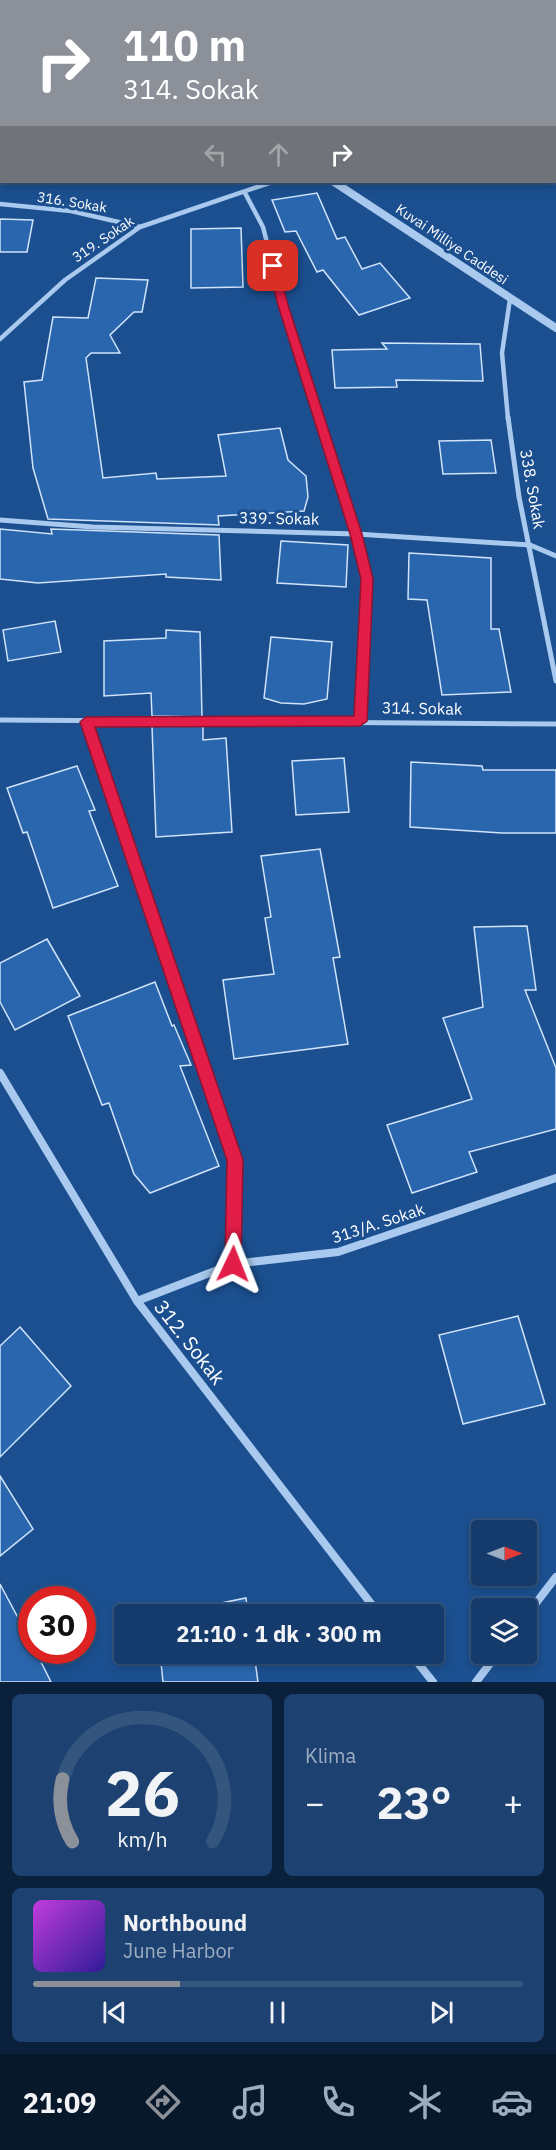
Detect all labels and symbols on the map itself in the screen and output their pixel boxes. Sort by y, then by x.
street label: 316. Sokak [36,188,109,216]
street label: Kuvai Milliye Caddesi [392,200,512,288]
street label: 319. Sokak [69,211,138,266]
pin [247,240,298,291]
street label: 338. Sokak [516,448,550,531]
street label: 339. Sokak [239,507,320,529]
street label: 314. Sokak [382,697,463,719]
street label: 313/A. Sokak [329,1198,427,1247]
position arrow [201,1232,265,1296]
street label: 312. Sokak [148,1294,232,1390]
north arrow [471,1520,537,1586]
speed limit sign: 30 [18,1586,96,1664]

